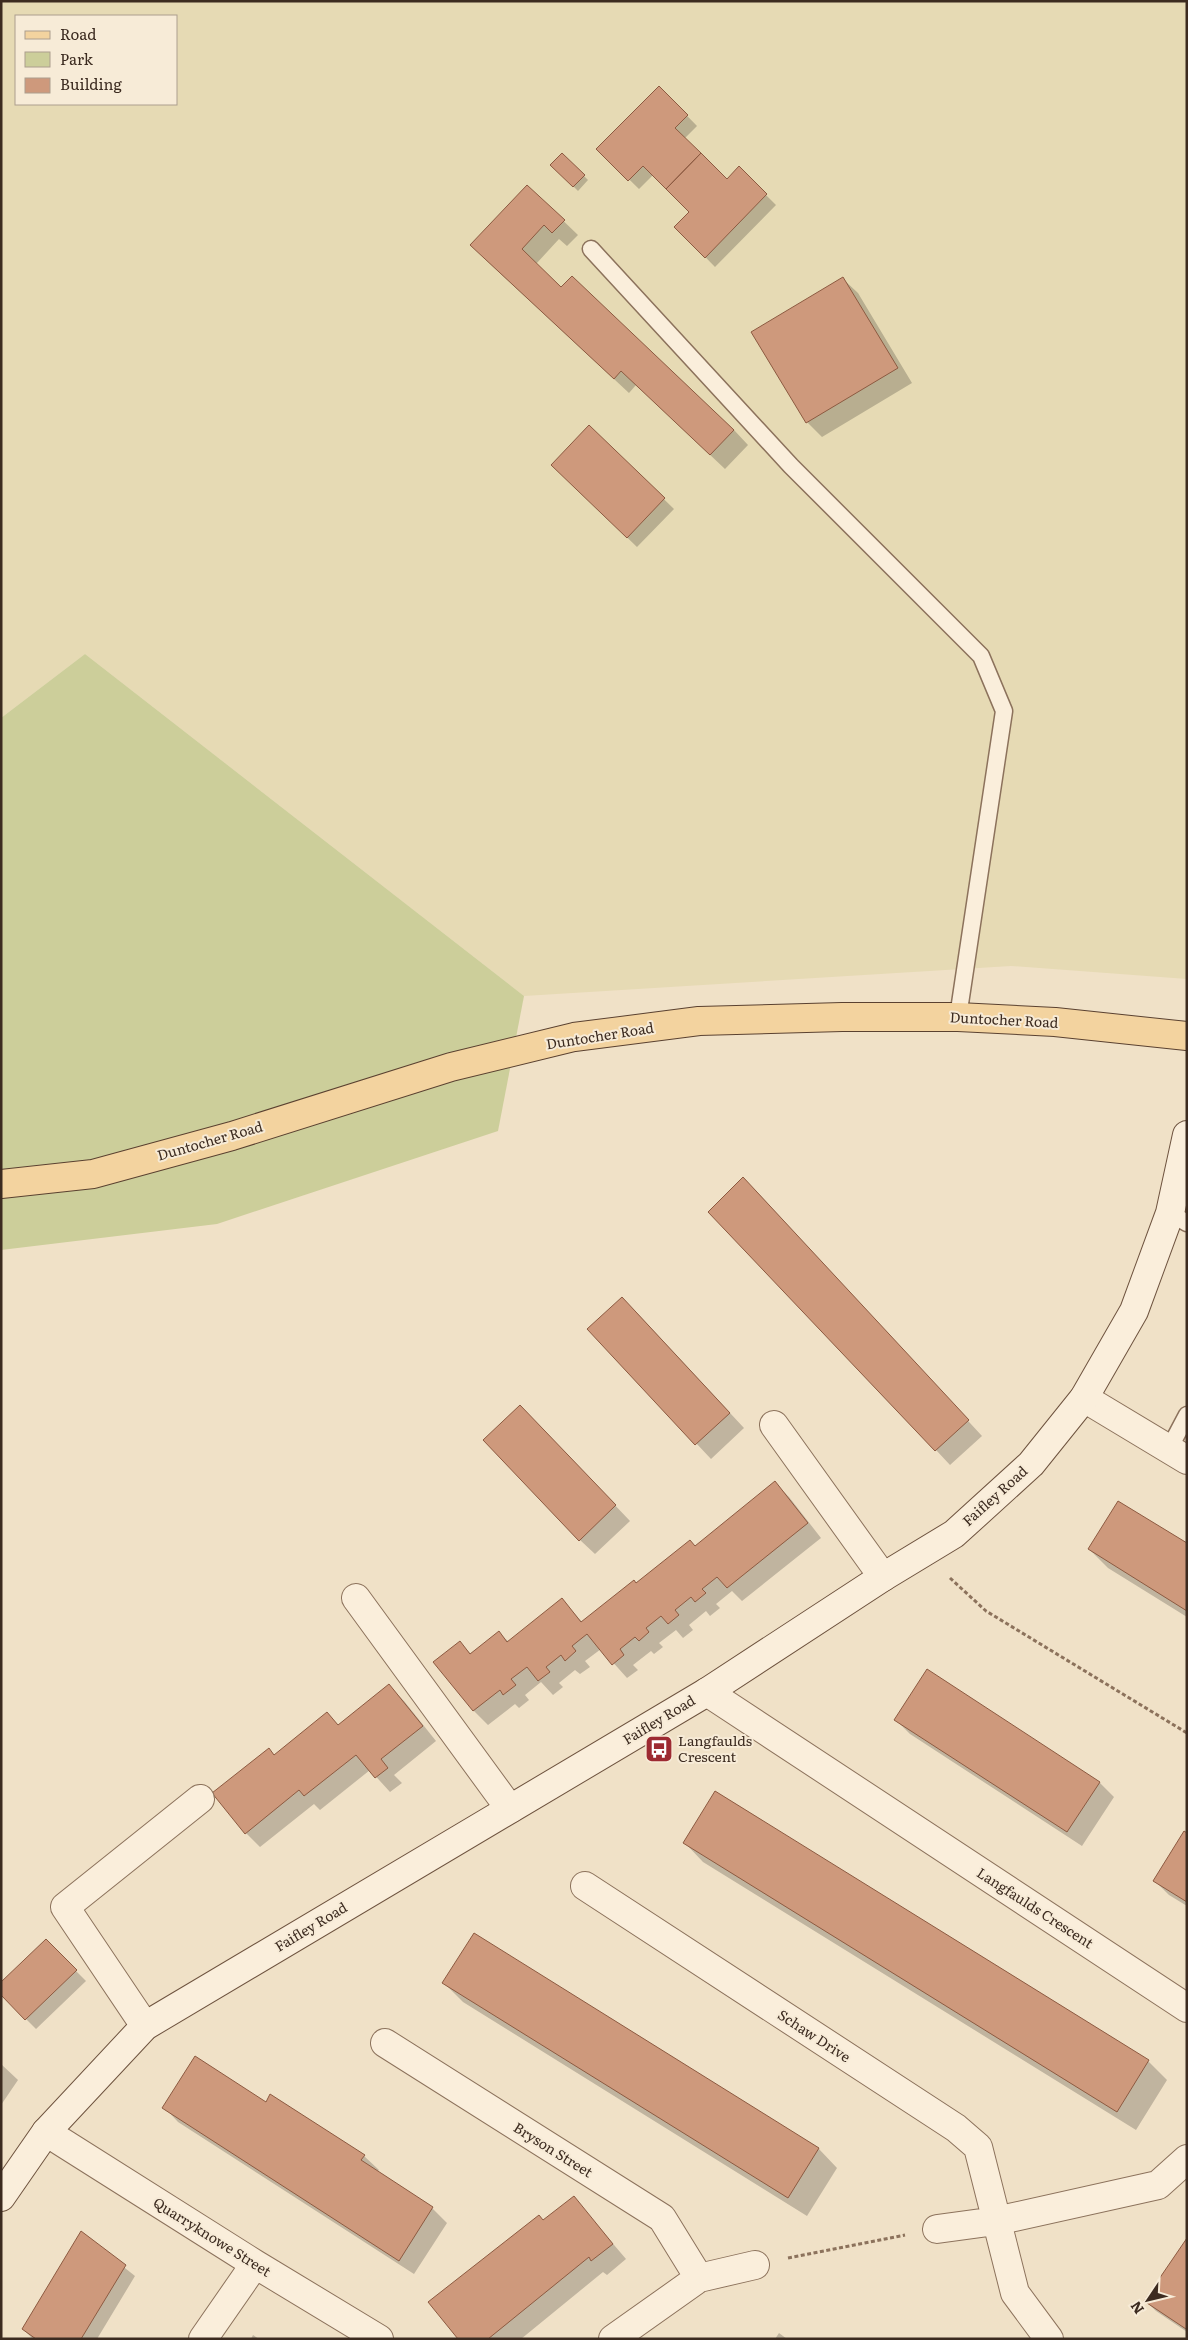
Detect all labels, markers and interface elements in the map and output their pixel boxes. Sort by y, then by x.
legend [15,15,178,105]
text: Road [60,22,96,45]
text: Park [60,47,94,70]
text: Building [60,72,122,95]
street label: Duntocher Road [949,1006,1059,1032]
street label: Duntocher Road [545,1017,656,1053]
street label: Duntocher Road [155,1115,265,1165]
street label: Faifley Road [957,1460,1032,1530]
street label: Faifley Road [618,1689,699,1749]
place label: Langfaulds Crescent [678,1730,752,1766]
bus stop icon: Langfaulds Crescent [644,1734,674,1764]
street label: Langfaulds Crescent [973,1862,1098,1953]
street label: Faifley Road [270,1896,351,1956]
street label: Schaw Drive [774,2004,855,2066]
street label: Bryson Street [510,2117,597,2182]
street label: Quarryknowe Street [150,2192,276,2281]
north arrow [1123,2275,1173,2325]
text: N [1125,2297,1148,2319]

